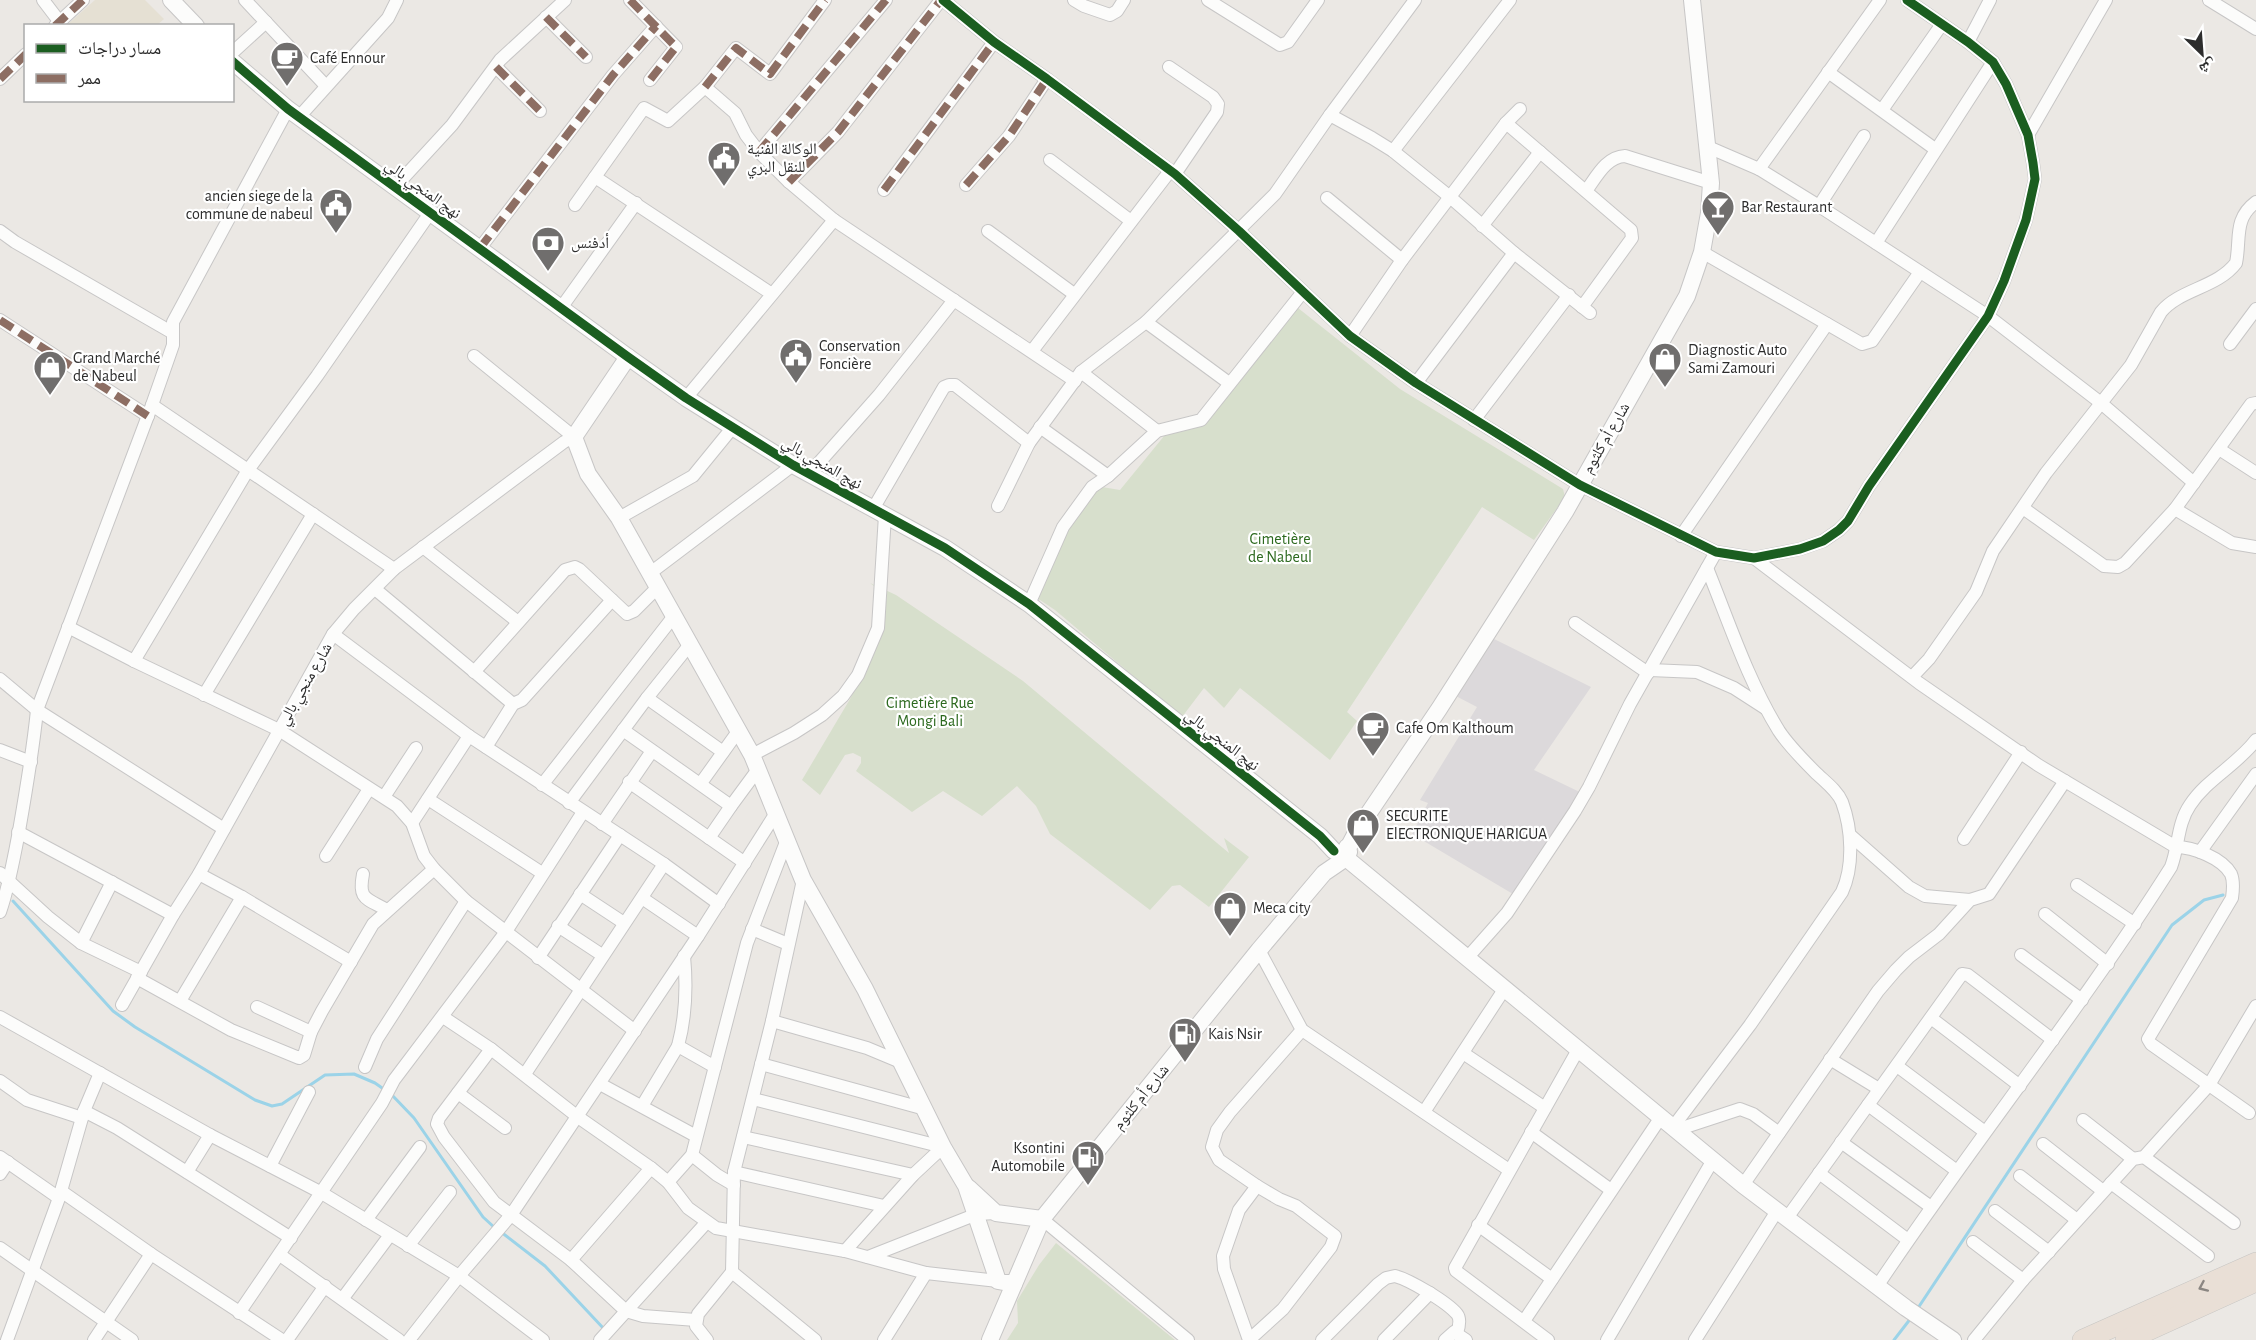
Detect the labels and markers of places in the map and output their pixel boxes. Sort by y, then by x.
cafe icon: Café Ennour [269,40,305,87]
place label: Café Ennour [310,50,386,66]
public building icon: الوكالة الفنية للنقل البري [706,140,742,187]
place label: الوكالة الفنية للنقل البري [747,141,817,179]
public building icon: ancien siege de la commune de nabeul [318,187,354,234]
place label: ancien siege de la commune de nabeul [186,188,313,222]
bar icon: Bar Restaurant [1700,189,1736,236]
place label: Bar Restaurant [1741,199,1832,215]
bank icon: أدفنس [530,225,566,272]
place label: أدفنس [571,233,609,253]
public building icon: Conservation Foncière [778,337,814,384]
place label: Conservation Foncière [819,338,900,372]
shop icon: Diagnostic Auto Sami Zamouri [1647,341,1683,388]
place label: Diagnostic Auto Sami Zamouri [1688,342,1787,376]
shop icon: Grand Marché de Nabeul [32,349,68,396]
place label: Grand Marché de Nabeul [73,350,160,384]
cafe icon: Cafe Om Kalthoum [1355,710,1391,757]
place label: Cafe Om Kalthoum [1396,720,1514,736]
shop icon: SECURITE ElECTRONIQUE HARIGUA [1345,807,1381,854]
place label: SECURITE ElECTRONIQUE HARIGUA [1386,808,1547,843]
shop icon: Meca city [1212,890,1248,937]
place label: Meca city [1253,900,1311,917]
fuel station icon: Kais Nsir [1167,1016,1203,1063]
place label: Kais Nsir [1208,1026,1263,1042]
fuel station icon: Ksontini Automobile [1070,1139,1106,1186]
place label: Ksontini Automobile [991,1140,1065,1174]

